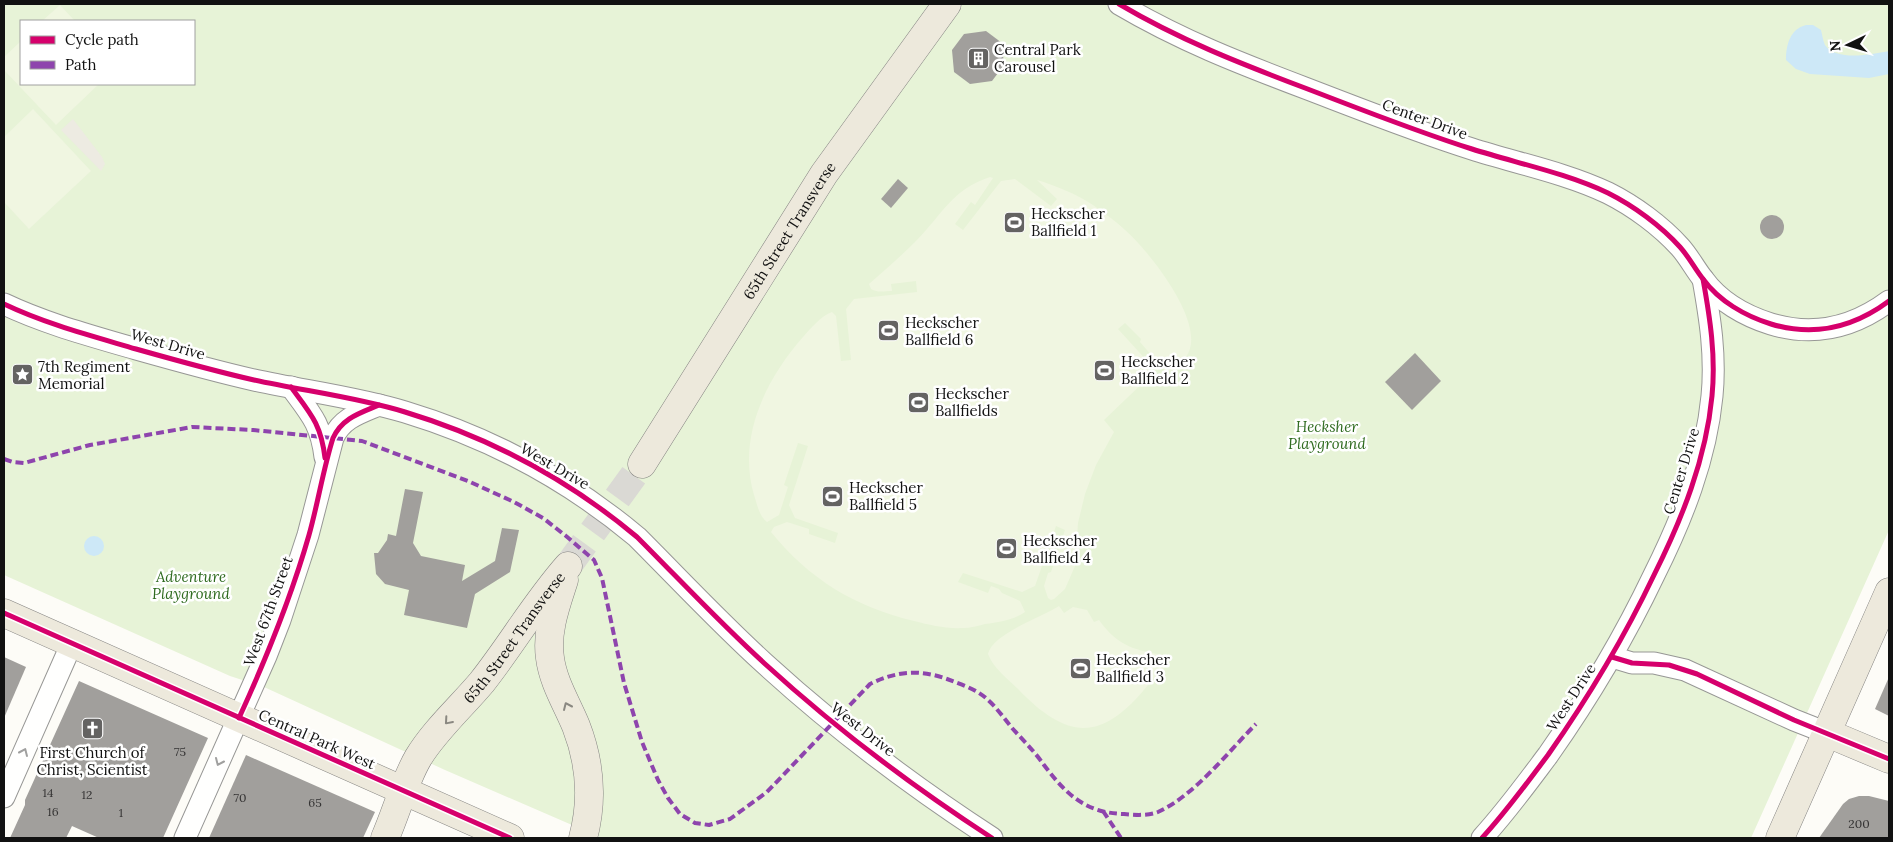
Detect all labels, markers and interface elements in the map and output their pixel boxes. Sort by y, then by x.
legend [20,20,195,85]
north arrow [1823,20,1873,70]
text: Cycle path [65,30,139,49]
place label: Central Park Carousel [994,40,1081,76]
text: N [1826,40,1844,52]
building icon: Central Park Carousel [966,46,990,70]
text: Path [65,55,96,74]
street label: Center Drive [1380,95,1470,143]
street label: 65th Street Transverse [738,158,839,303]
place label: Heckscher Ballfield 1 [1031,204,1106,240]
sports icon: Heckscher Ballfield 1 [1003,210,1027,234]
place label: Heckscher Ballfield 6 [905,313,980,349]
sports icon: Heckscher Ballfield 6 [877,319,901,343]
street label: West Drive [129,324,207,364]
place label: Heckscher Ballfield 2 [1121,352,1196,388]
place label: 7th Regiment Memorial [38,357,130,393]
sports icon: Heckscher Ballfield 2 [1093,358,1117,382]
place icon: 7th Regiment Memorial [10,363,34,387]
place label: Heckscher Ballfields [935,384,1010,420]
sports icon: Heckscher Ballfields [907,390,931,414]
park label: Hecksher Playground [1288,417,1367,453]
street label: Center Drive [1659,425,1703,517]
street label: West Drive [517,439,593,493]
place label: Heckscher Ballfield 5 [849,478,924,514]
sports icon: Heckscher Ballfield 5 [821,484,845,508]
place label: Heckscher Ballfield 4 [1023,531,1098,567]
sports icon: Heckscher Ballfield 4 [995,537,1019,561]
street label: West 67th Street [239,553,297,669]
park label: Adventure Playground [152,567,231,603]
street label: 65th Street Transverse [459,568,569,707]
place label: Heckscher Ballfield 3 [1096,650,1171,686]
sports icon: Heckscher Ballfield 3 [1068,656,1092,680]
street label: West Drive [1542,660,1600,734]
street label: West Drive [827,698,899,760]
one-way arrow [562,702,573,711]
street label: Central Park West [256,705,379,773]
one-way arrow [445,715,454,724]
church icon: First Church of Christ, Scientist [80,717,104,741]
place label: First Church of Christ, Scientist [36,743,148,779]
house number: 75 [174,744,186,759]
one-way arrow [17,748,28,757]
one-way arrow [214,757,225,766]
house number: 14 [43,785,54,800]
house number: 12 [82,787,92,802]
house number: 70 [234,790,246,805]
house number: 65 [308,795,322,810]
house number: 16 [47,804,59,819]
house number: 1 [119,805,123,820]
house number: 200 [1848,816,1870,831]

